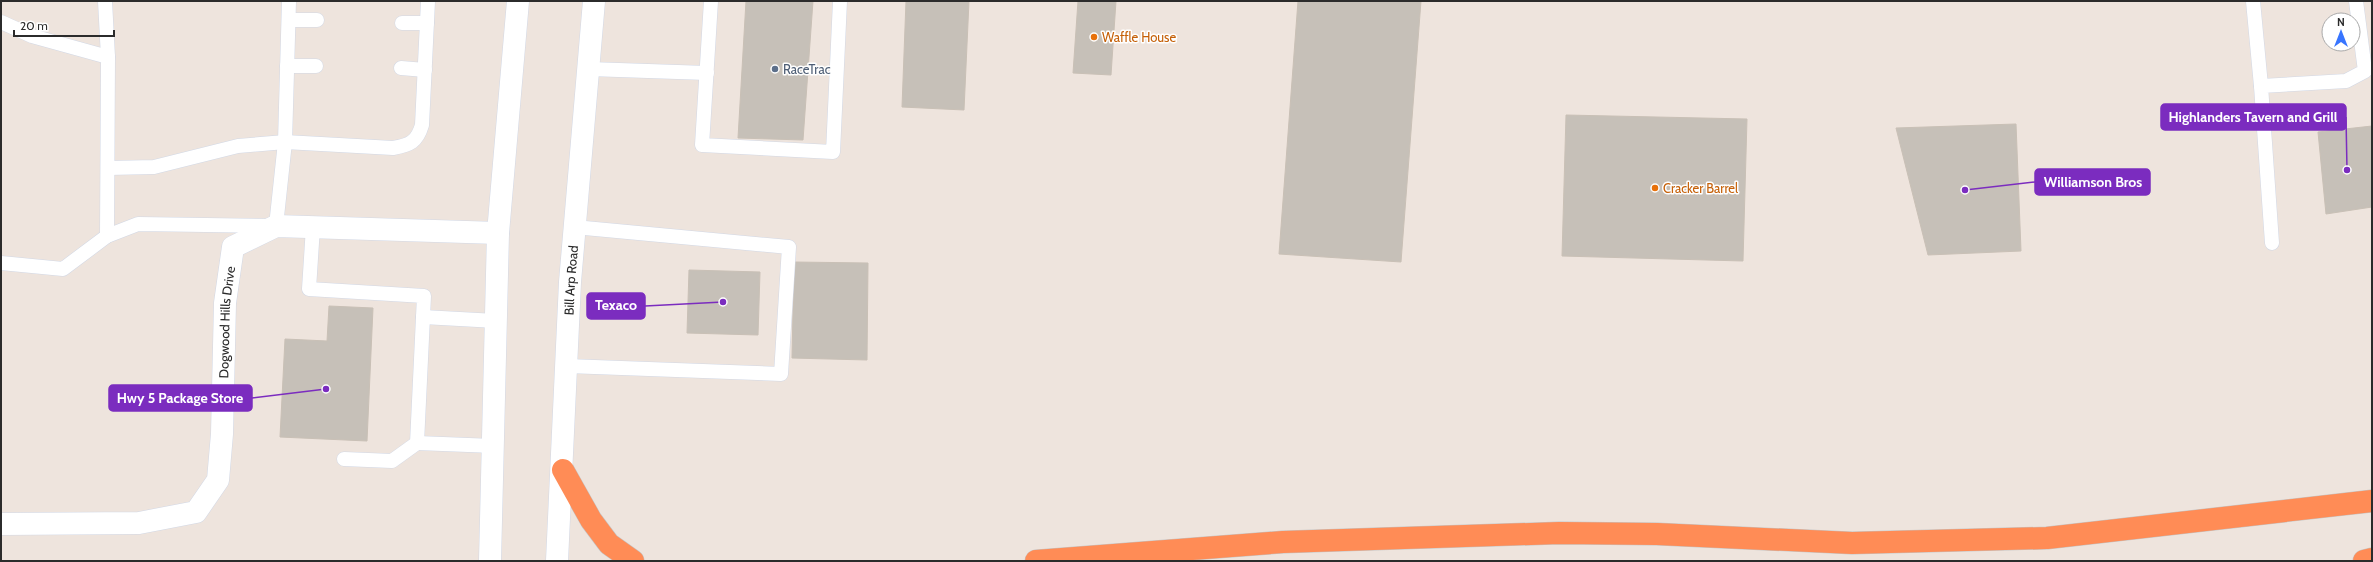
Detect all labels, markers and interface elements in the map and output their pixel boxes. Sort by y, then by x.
scale bar [14,12,114,38]
north arrow [2321,12,2361,52]
text: N [2337,15,2345,29]
text: 20 m [20,18,48,33]
place label: Waffle House [1102,29,1176,45]
marker: Waffle House [1089,32,1099,42]
place label: RaceTrac [783,61,831,77]
marker: RaceTrac [770,64,780,74]
callout: Highlanders Tavern and Grill [2161,104,2346,130]
text: Highlanders Tavern and Grill [2168,108,2338,126]
callout: Williamson Bros [2035,169,2150,195]
text: Williamson Bros [2044,173,2142,191]
place label: Cracker Barrel [1663,180,1738,196]
marker: Cracker Barrel [1650,183,1660,193]
street label: Bill Arp Road [560,245,581,316]
street label: Dogwood Hills Drive [215,265,238,378]
callout: Texaco [587,293,645,319]
text: Texaco [595,296,637,314]
callout: Hwy 5 Package Store [109,385,252,411]
text: Hwy 5 Package Store [117,389,243,407]

